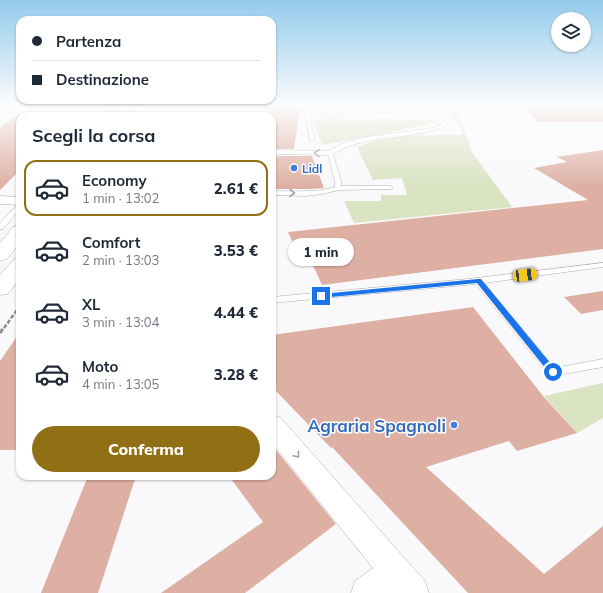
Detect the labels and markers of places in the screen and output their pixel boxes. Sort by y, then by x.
place label: Lidl [302,161,322,176]
marker: Lidl [289,163,299,173]
place label: Agraria Spagnoli [308,415,446,436]
marker: Agraria Spagnoli [449,420,459,430]

